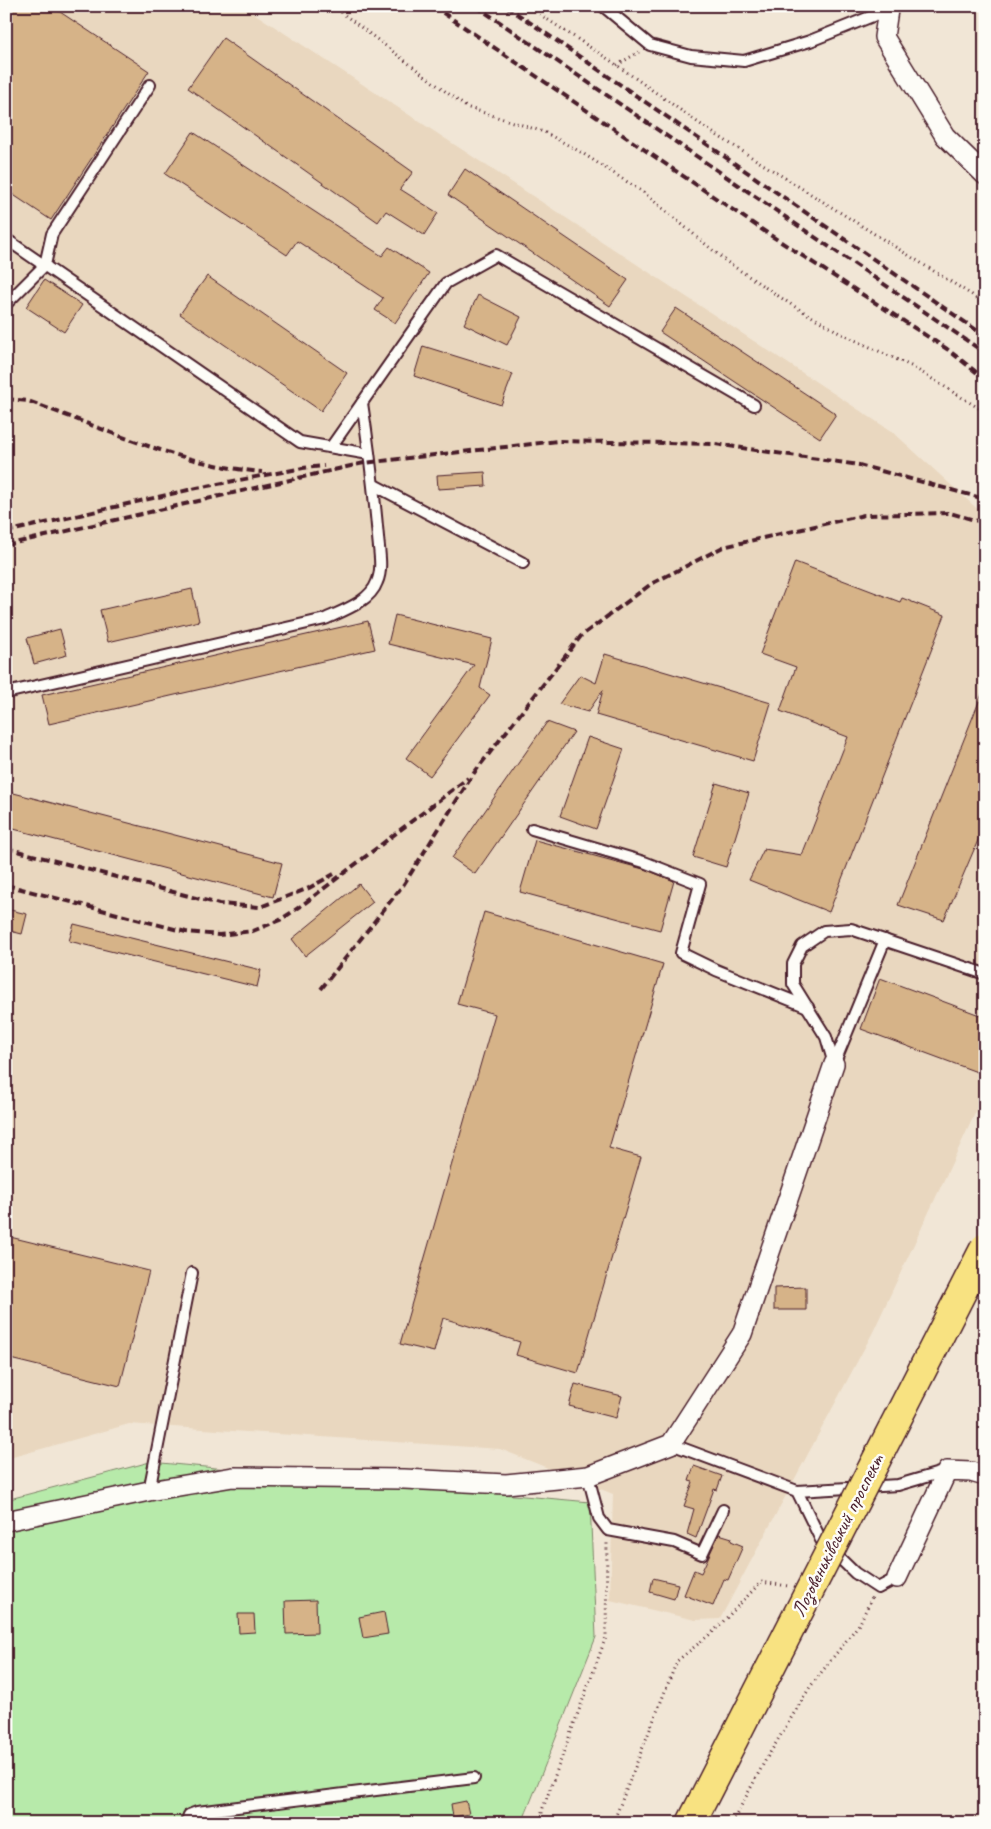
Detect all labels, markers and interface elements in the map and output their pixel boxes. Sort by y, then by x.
street label: Лозовеньківський проспект [786,1449,891,1621]

